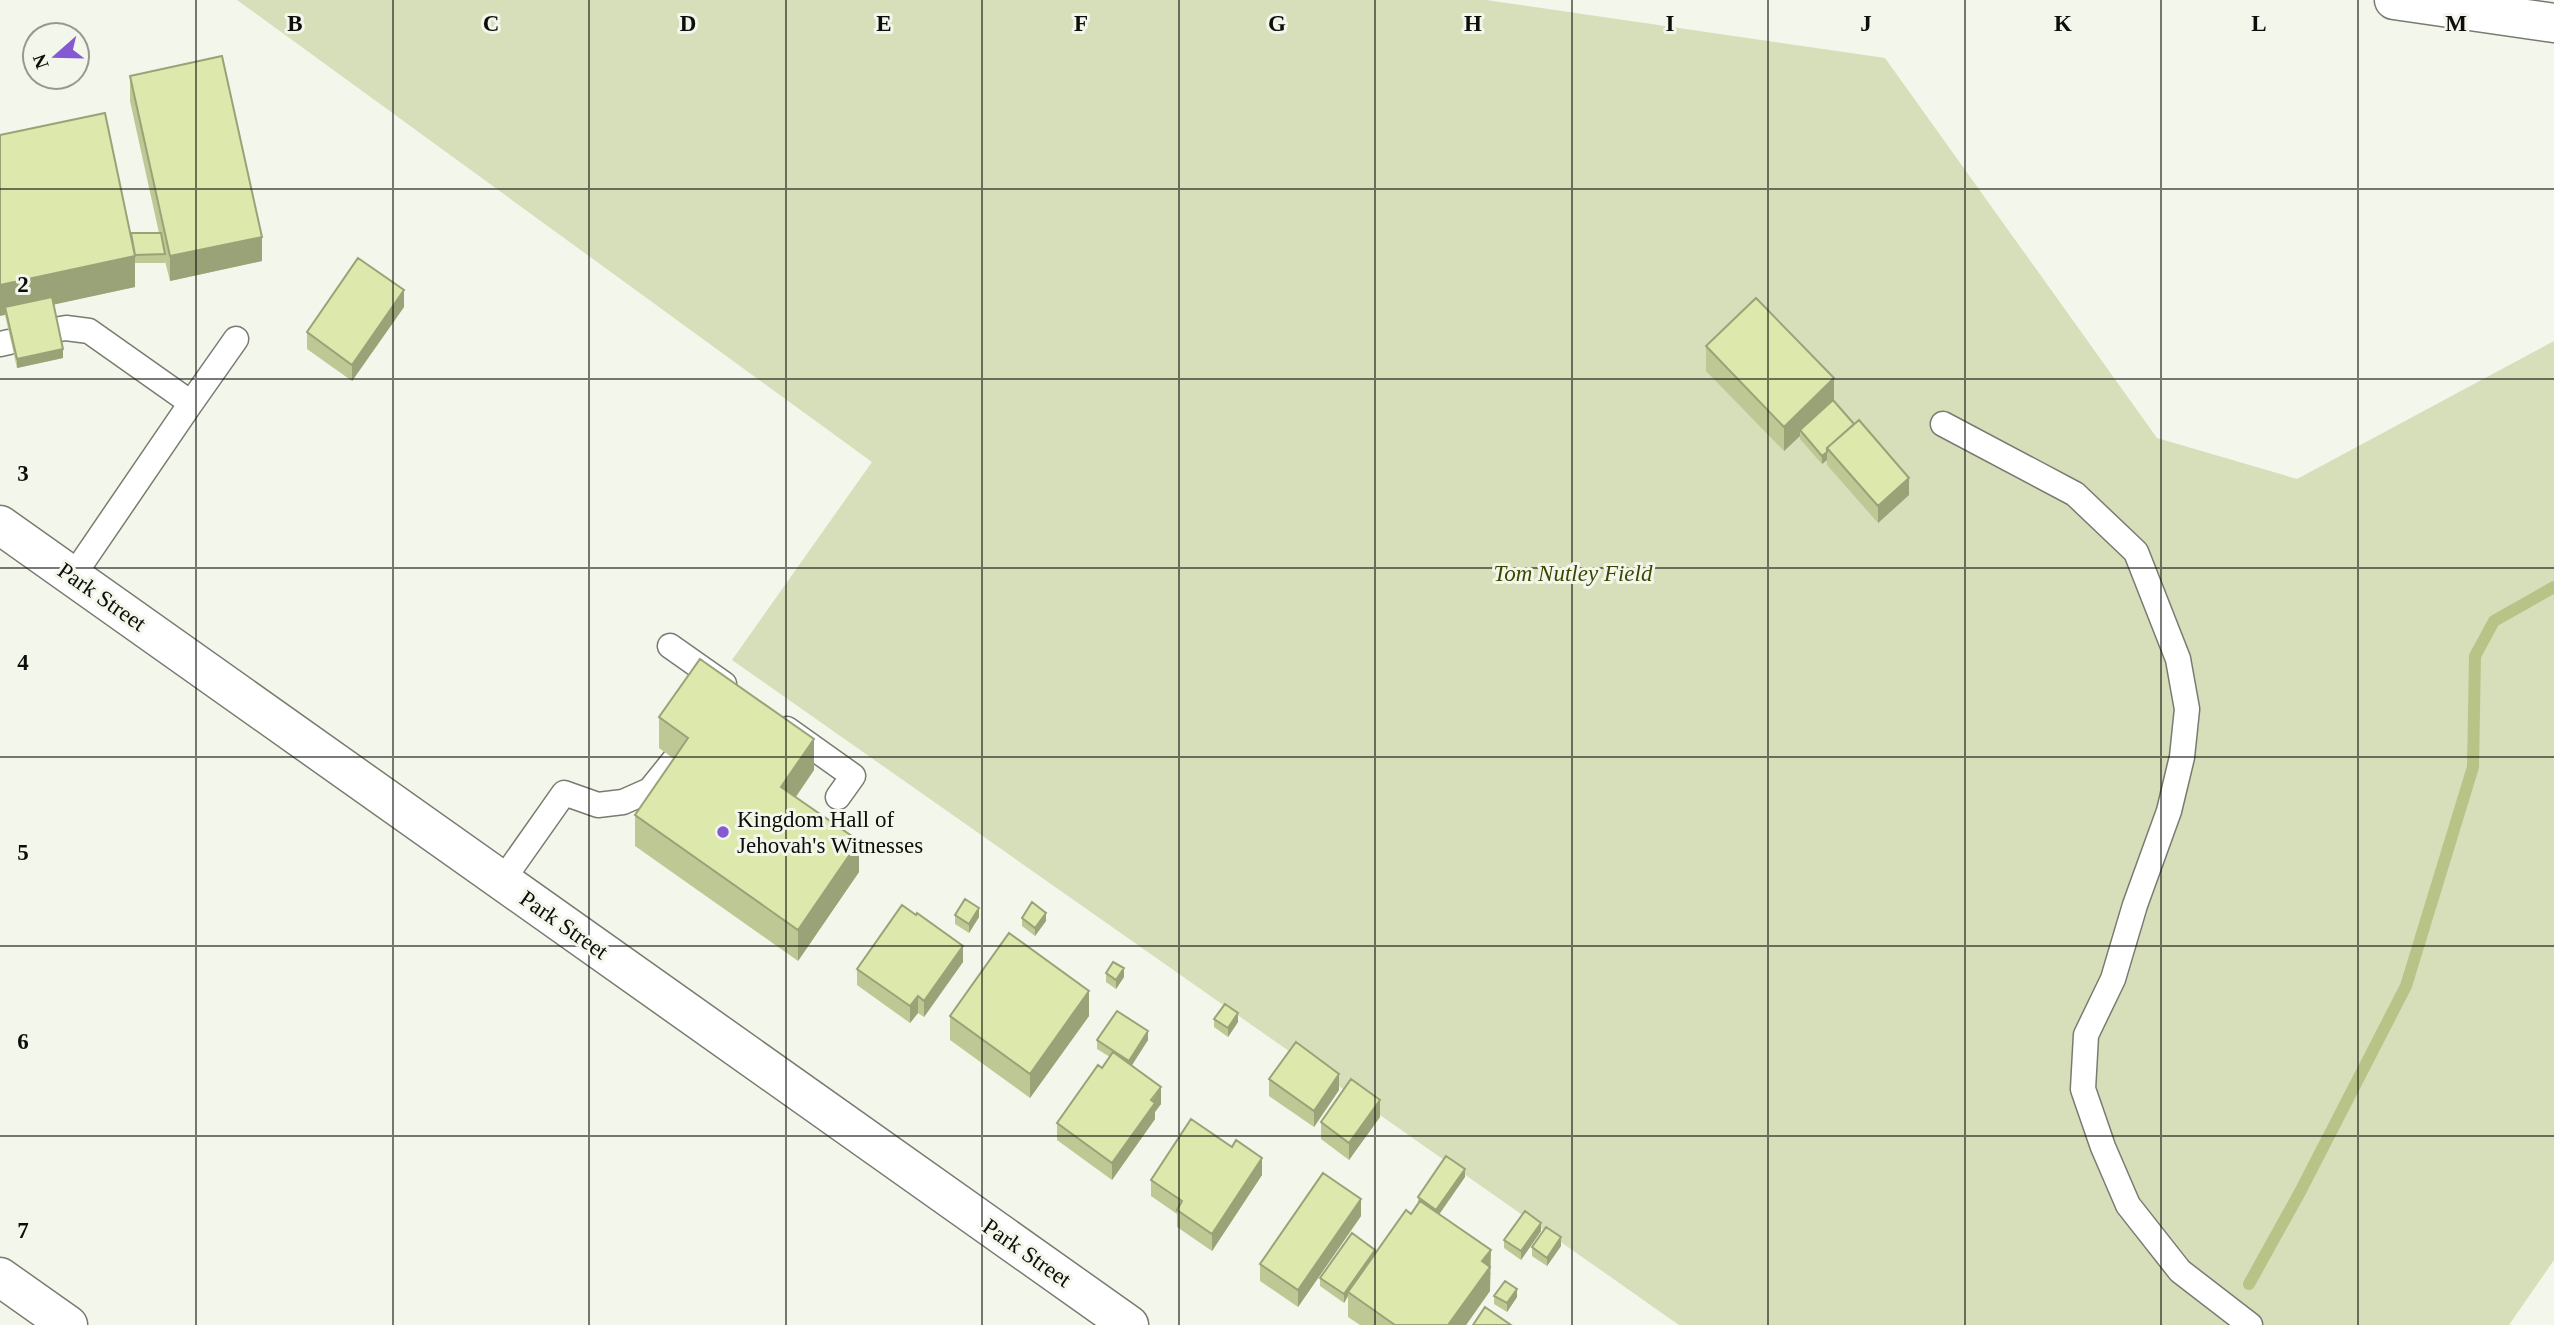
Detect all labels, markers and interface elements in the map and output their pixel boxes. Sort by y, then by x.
text: B [287,11,303,36]
text: C [483,11,499,36]
text: D [680,11,696,36]
text: E [876,11,892,36]
text: F [1074,11,1088,36]
text: G [1268,11,1286,36]
text: H [1464,11,1482,36]
text: I [1666,11,1675,36]
text: J [1860,11,1872,36]
text: K [2054,11,2072,36]
text: L [2251,11,2267,36]
text: M [2445,11,2467,36]
north arrow [21,21,91,91]
text: N [28,51,53,72]
text: 2 [17,272,29,297]
text: 3 [17,461,29,486]
street label: Park Street [53,558,151,637]
park label: Tom Nutley Field [1494,561,1653,586]
text: 4 [17,650,29,675]
place label: Kingdom Hall of Jehovah's Witnesses [737,807,923,858]
marker: Kingdom Hall of Jehovah's Witnesses [715,824,731,840]
text: 5 [17,840,29,865]
street label: Park Street [515,886,613,965]
text: 6 [17,1029,29,1054]
street label: Park Street [978,1214,1076,1293]
text: 7 [17,1218,29,1243]

